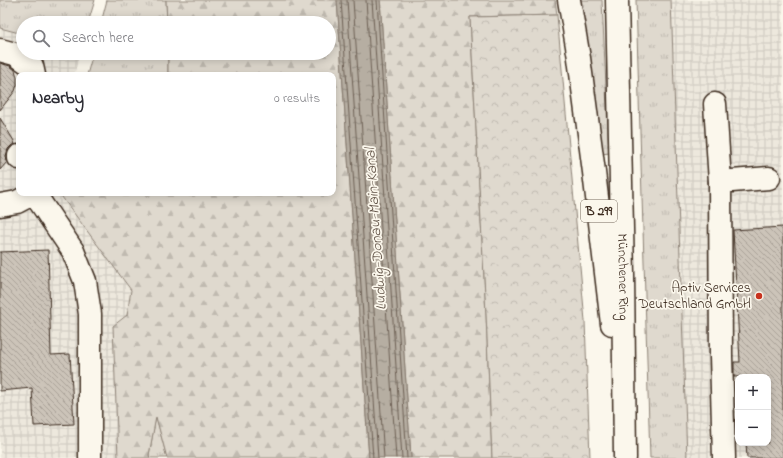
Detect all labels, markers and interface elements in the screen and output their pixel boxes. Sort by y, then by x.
search box [16,16,336,60]
icon: search [30,27,52,49]
text: Search here [62,27,134,49]
text: Nearby [32,86,84,111]
text: 0 results [274,89,320,108]
water label: Ludwig-Donau-Main-Kanal [359,145,394,311]
road number: B 299 [581,200,617,222]
street label: Münchener Ring [612,233,634,321]
place label: Aptiv Services Deutschland GmbH [637,278,751,315]
marker: Aptiv Services Deutschland GmbH [754,291,764,301]
map controls [735,374,771,446]
button: + [735,374,771,410]
button: − [735,410,771,446]

